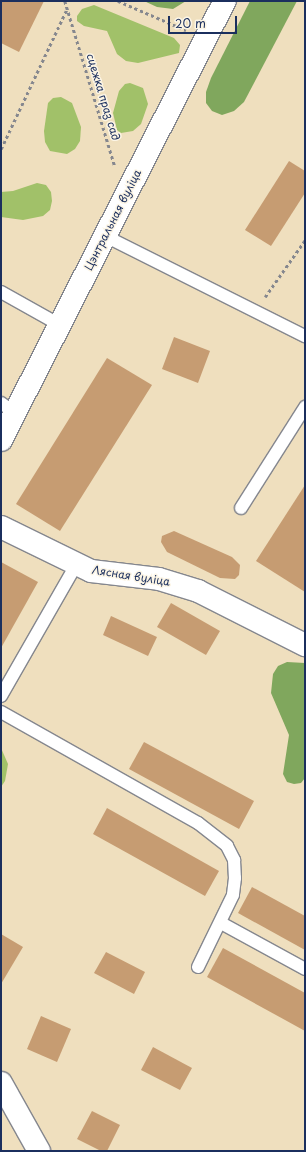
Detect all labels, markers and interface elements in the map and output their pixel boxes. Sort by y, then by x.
scale bar [170,8,239,34]
text: 20 m [175,14,206,32]
street label: сцежка праз сад [83,50,123,144]
street label: Цэнтральная вуліца [82,167,144,273]
street label: Лясная вуліца [91,563,171,589]

